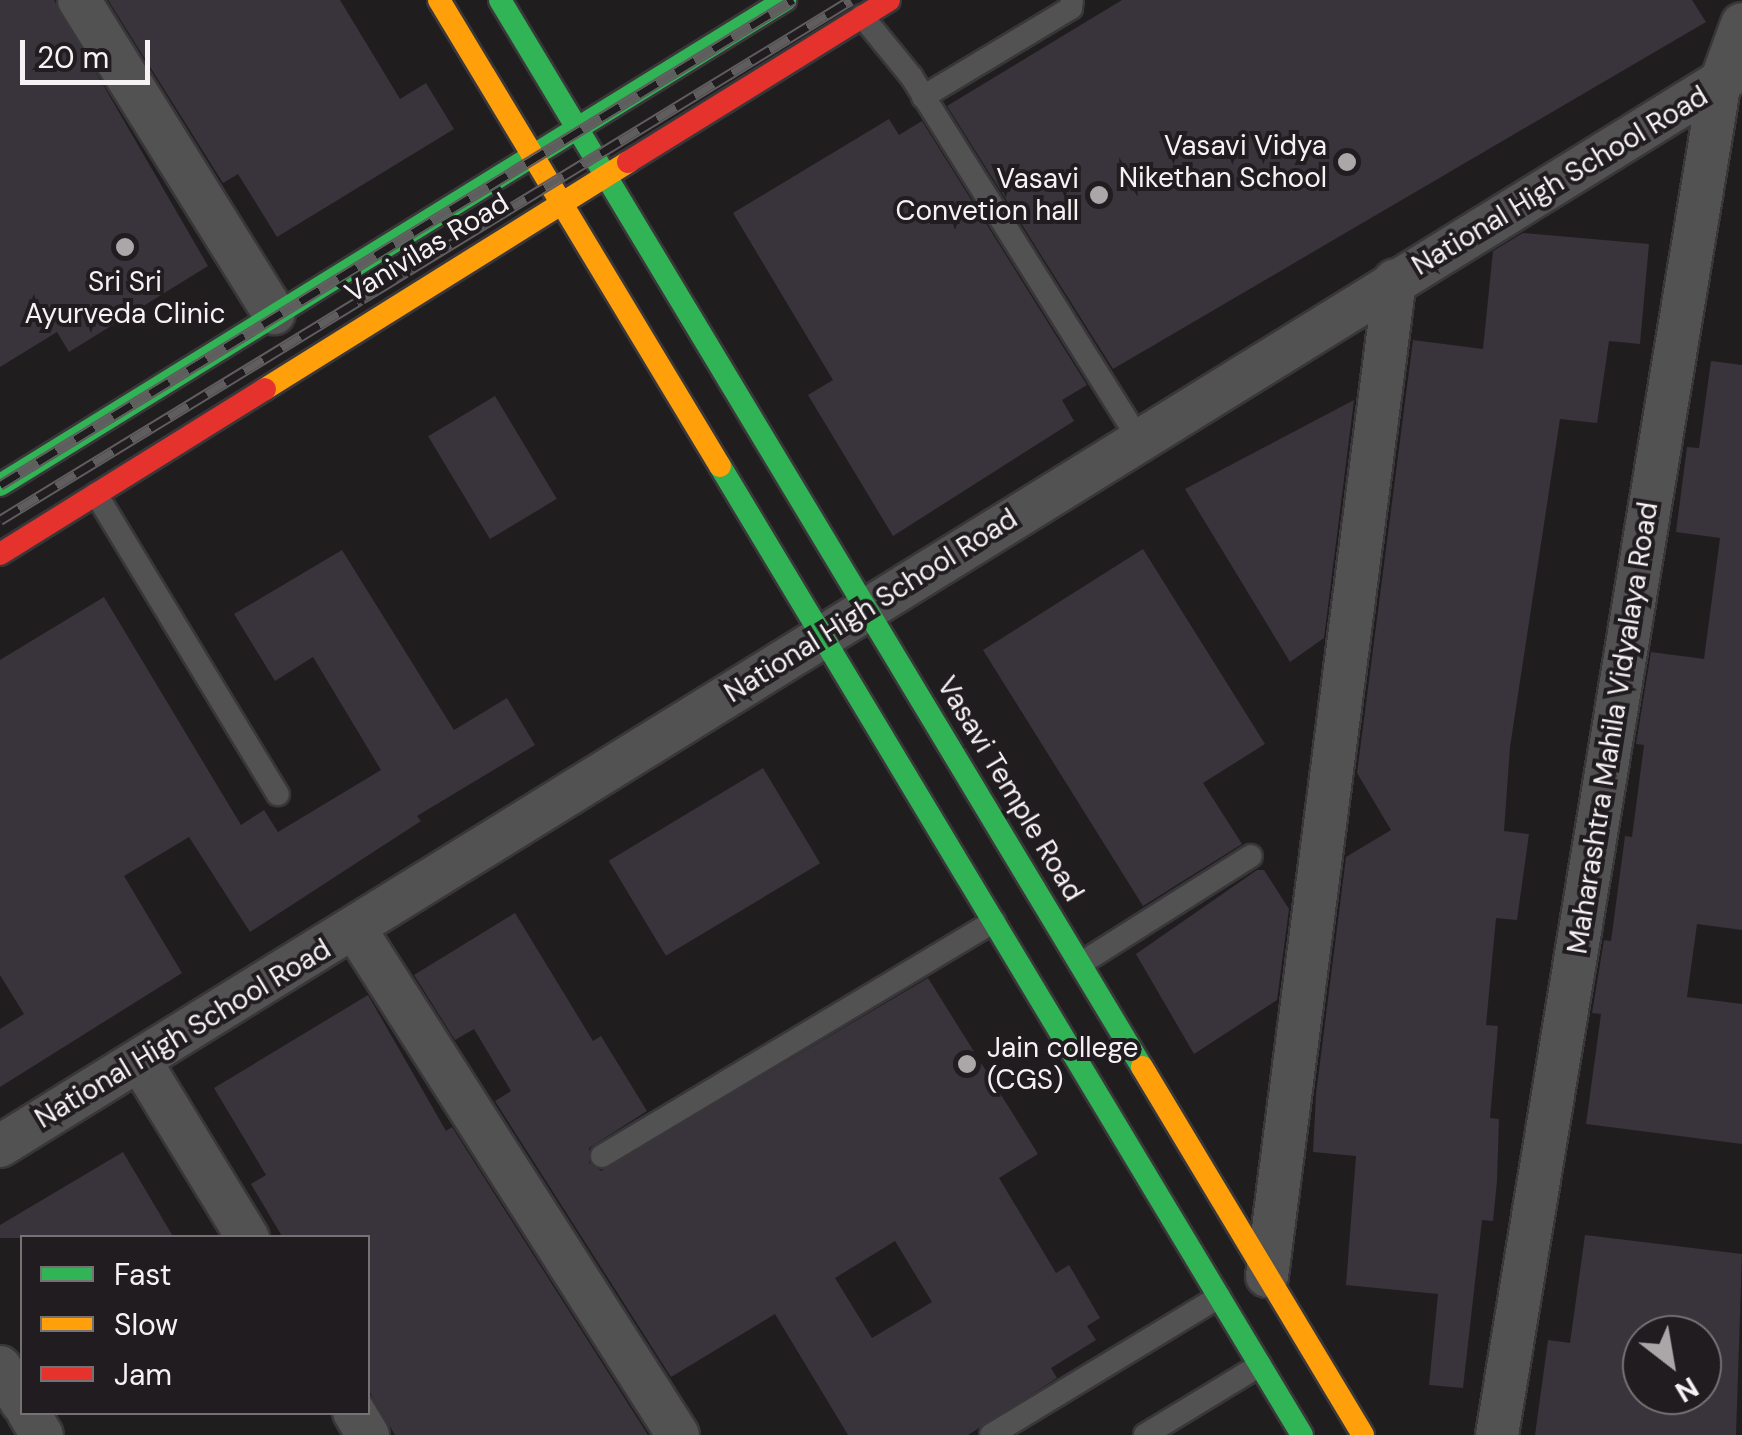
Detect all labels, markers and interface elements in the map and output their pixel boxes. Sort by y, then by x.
scale bar [25,20,155,82]
text: 20 m [37,38,109,77]
street label: National High School Road [1406,79,1714,283]
place label: Vasavi Vidya Nikethan School [1119,129,1327,195]
marker: Vasavi Vidya Nikethan School [1336,151,1358,173]
place label: Vasavi Convetion hall [895,162,1079,228]
marker: Vasavi Convetion hall [1088,184,1110,206]
street label: Vanivilas Road [339,186,515,310]
marker: Sri Sri Ayurveda Clinic [112,234,138,260]
place label: Sri Sri Ayurveda Clinic [25,265,225,331]
street label: Maharashtra Mahila Vidyalaya Road [1561,500,1665,956]
street label: National High School Road [718,502,1024,710]
street label: Vasavi Temple Road [930,670,1090,908]
street label: National High School Road [29,932,337,1136]
place label: Jain college (CGS) [987,1031,1138,1097]
marker: Jain college (CGS) [956,1053,978,1075]
legend [20,1235,370,1415]
text: Fast [114,1255,172,1294]
text: Slow [114,1305,178,1344]
north arrow [1622,1315,1722,1415]
text: Jam [114,1355,172,1394]
text: N [1668,1368,1705,1411]

